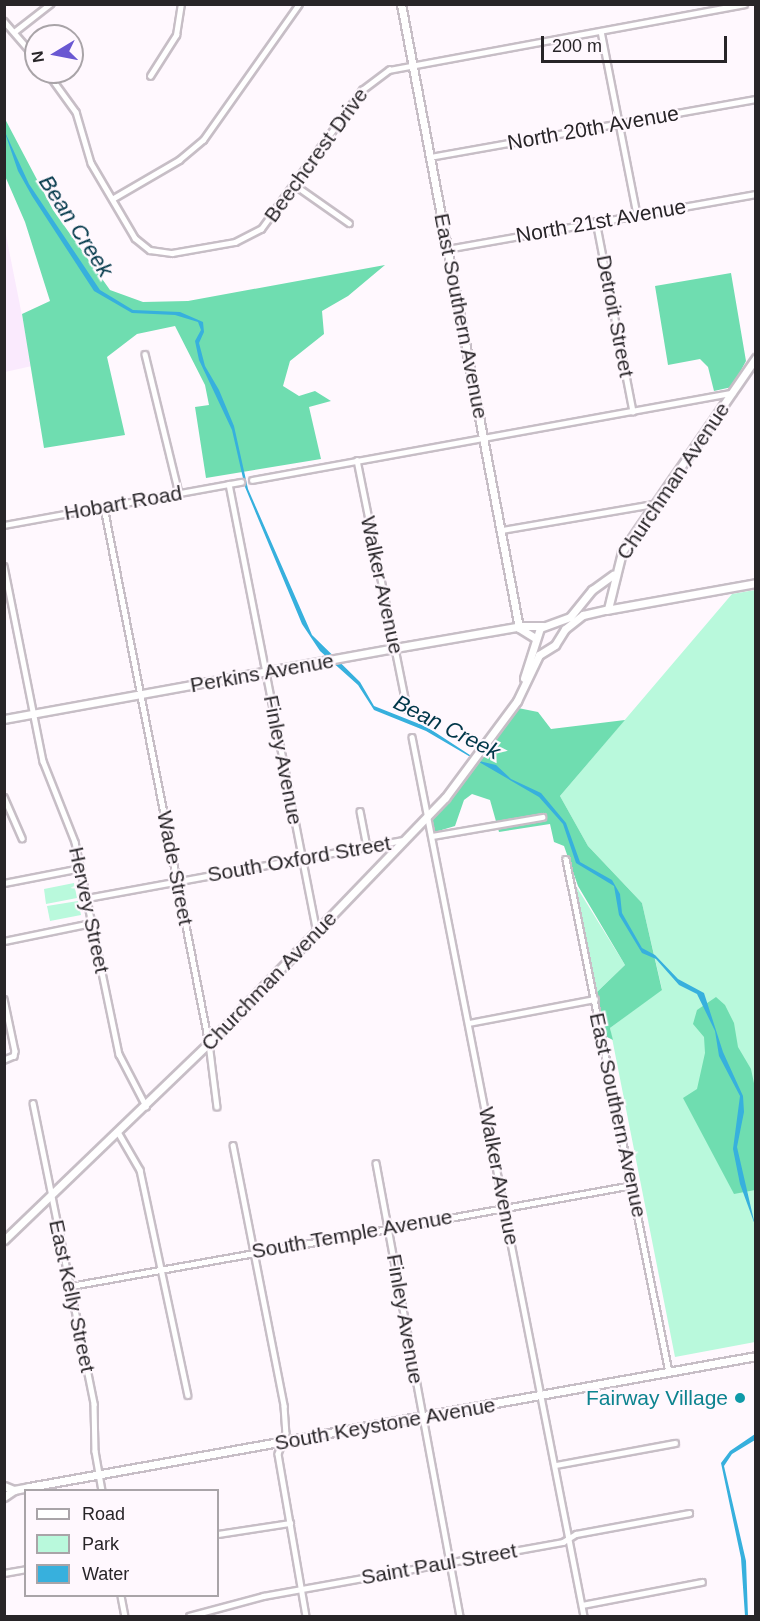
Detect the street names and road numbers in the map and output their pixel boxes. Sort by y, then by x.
street label: Beechcrest Drive [259,83,373,227]
street label: North 20th Avenue [505,100,681,156]
street label: North 21st Avenue [513,194,689,248]
street label: East Southern Avenue [429,211,493,421]
street label: Detroit Street [591,253,639,379]
street label: Churchman Avenue [611,397,735,565]
street label: Hobart Road [62,480,184,526]
street label: Walker Avenue [355,513,409,657]
street label: Perkins Avenue [188,648,336,698]
street label: Finley Avenue [258,692,308,828]
street label: Wade Street [152,809,198,927]
street label: South Oxford Street [205,830,393,888]
street label: Hervey Street [63,845,115,975]
street label: Churchman Avenue [196,906,342,1056]
street label: East Southern Avenue [584,1010,652,1220]
street label: Walker Avenue [473,1104,525,1248]
street label: South Temple Avenue [249,1204,455,1264]
street label: East Kelly Street [44,1217,100,1375]
street label: Finley Avenue [381,1251,429,1387]
street label: South Keystone Avenue [272,1392,498,1456]
street label: Saint Paul Street [359,1538,519,1590]

